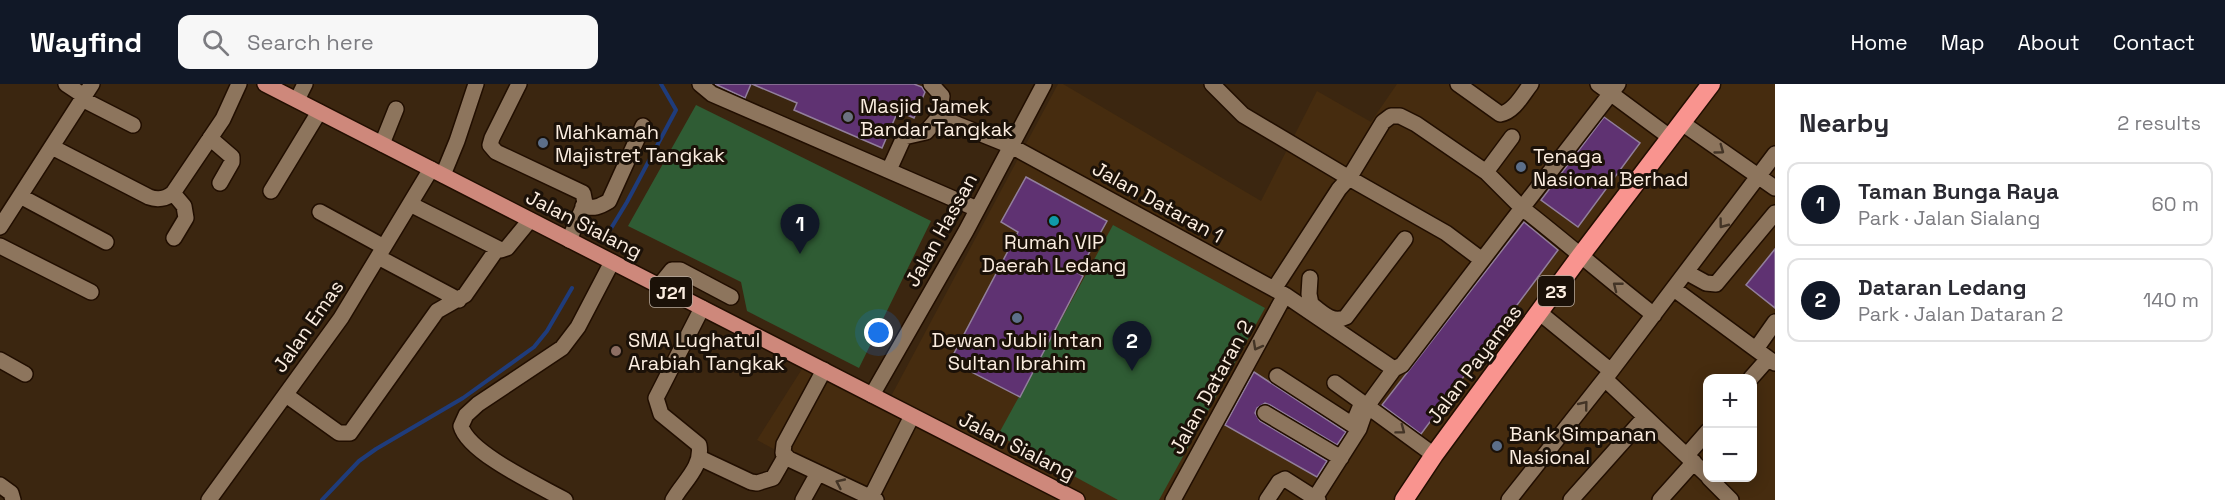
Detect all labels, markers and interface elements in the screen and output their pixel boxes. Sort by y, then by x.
search box [178,15,598,69]
text: Wayfind [30,24,142,60]
icon: search [199,26,232,59]
text: Search here [247,28,374,56]
text: Home [1850,29,1908,56]
text: Map [1941,29,1985,56]
text: About [2018,29,2080,56]
text: Contact [2113,29,2195,56]
place label: Masjid Jamek Bandar Tangkak [860,93,1013,142]
text: Nearby [1799,106,1889,140]
marker: Masjid Jamek Bandar Tangkak [841,110,855,124]
text: 2 results [2117,110,2201,136]
place label: Mahkamah Majistret Tangkak [555,119,725,168]
marker: Mahkamah Majistret Tangkak [536,136,550,150]
place label: Tenaga Nasional Berhad [1533,143,1688,192]
one-way arrow [1714,143,1725,154]
street label: Jalan Dataran 1 [1088,155,1228,249]
marker: Tenaga Nasional Berhad [1514,160,1528,174]
street label: Jalan Hassan [899,169,983,291]
text: Taman Bunga Raya [1858,177,2059,205]
street label: Jalan Sialang [522,184,646,264]
text: 1 [1816,191,1825,217]
text: 60 m [2152,191,2199,217]
pin: 1 [780,204,820,254]
text: Park · Jalan Sialang [1858,205,2040,231]
marker: Rumah VIP Daerah Ledang [1047,214,1061,228]
one-way arrow [1719,217,1730,228]
place label: Rumah VIP Daerah Ledang [982,229,1126,278]
text: Dataran Ledang [1858,273,2027,301]
street label: Jalan Emas [267,275,349,377]
road number: 23 [1538,276,1574,306]
road number: J21 [650,277,692,307]
one-way arrow [1613,282,1624,293]
text: 2 [1815,287,1826,313]
text: 140 m [2143,287,2199,313]
street label: Jalan Payamas [1421,299,1527,429]
text: Park · Jalan Dataran 2 [1858,301,2063,327]
marker: Dewan Jubli Intan Sultan Ibrahim [1010,311,1024,325]
street label: Jalan Dataran 2 [1163,315,1259,459]
your location [864,318,893,347]
pin: 2 [1112,322,1152,371]
place label: SMA Lughatul Arabiah Tangkak [628,327,785,376]
place label: Dewan Jubli Intan Sultan Ibrahim [932,327,1102,376]
one-way arrow [1253,340,1264,351]
marker: SMA Lughatul Arabiah Tangkak [609,344,623,358]
map controls [1703,374,1757,482]
button: + [1703,374,1757,428]
one-way arrow [1577,401,1588,412]
street label: Jalan Sialang [955,406,1079,486]
place label: Bank Simpanan Nasional [1509,421,1657,470]
one-way arrow [1394,423,1405,434]
button: − [1703,428,1757,482]
marker: Bank Simpanan Nasional [1490,439,1504,453]
one-way arrow [836,479,847,491]

